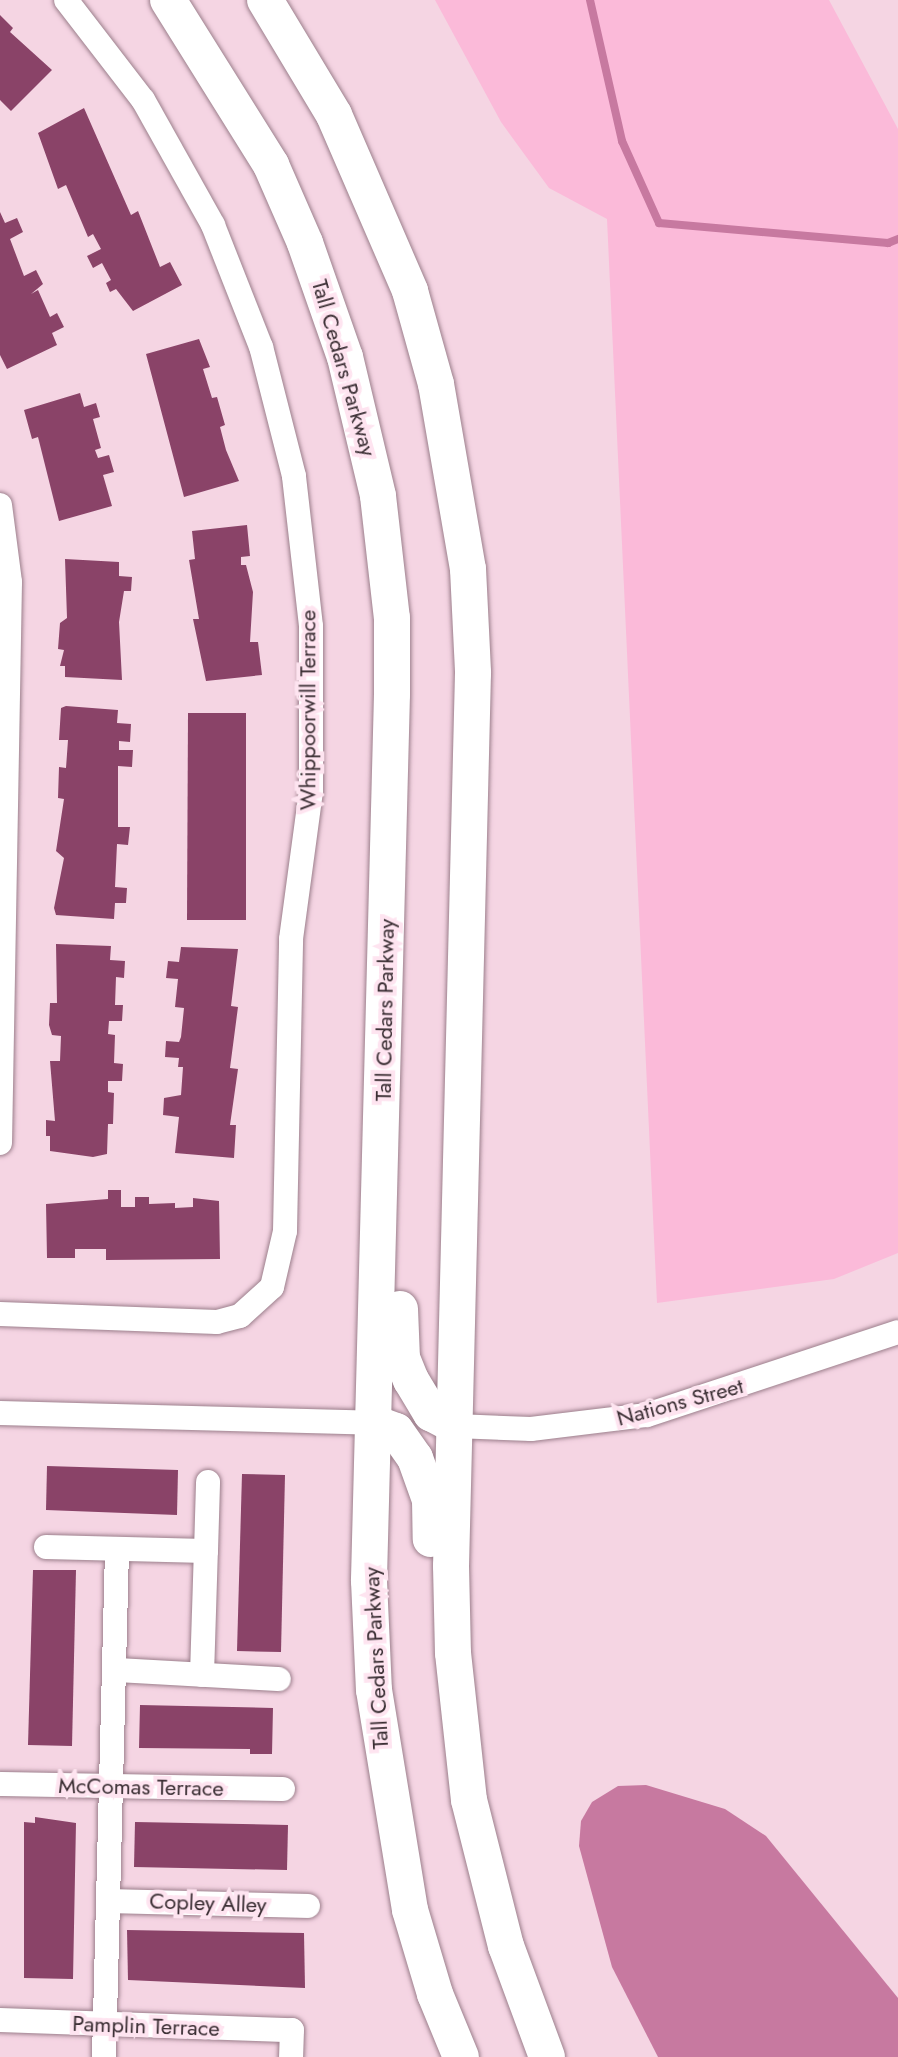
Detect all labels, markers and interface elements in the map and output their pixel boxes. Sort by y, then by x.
street label: Tall Cedars Parkway [306,277,382,459]
street label: Whippoorwill Terrace [295,610,321,810]
street label: Tall Cedars Parkway [370,919,400,1101]
street label: Nations Street [614,1372,746,1432]
street label: Tall Cedars Parkway [358,1566,394,1750]
street label: McComas Terrace [58,1772,224,1802]
street label: Copley Alley [149,1888,267,1918]
street label: Pamplin Terrace [72,2010,220,2042]

